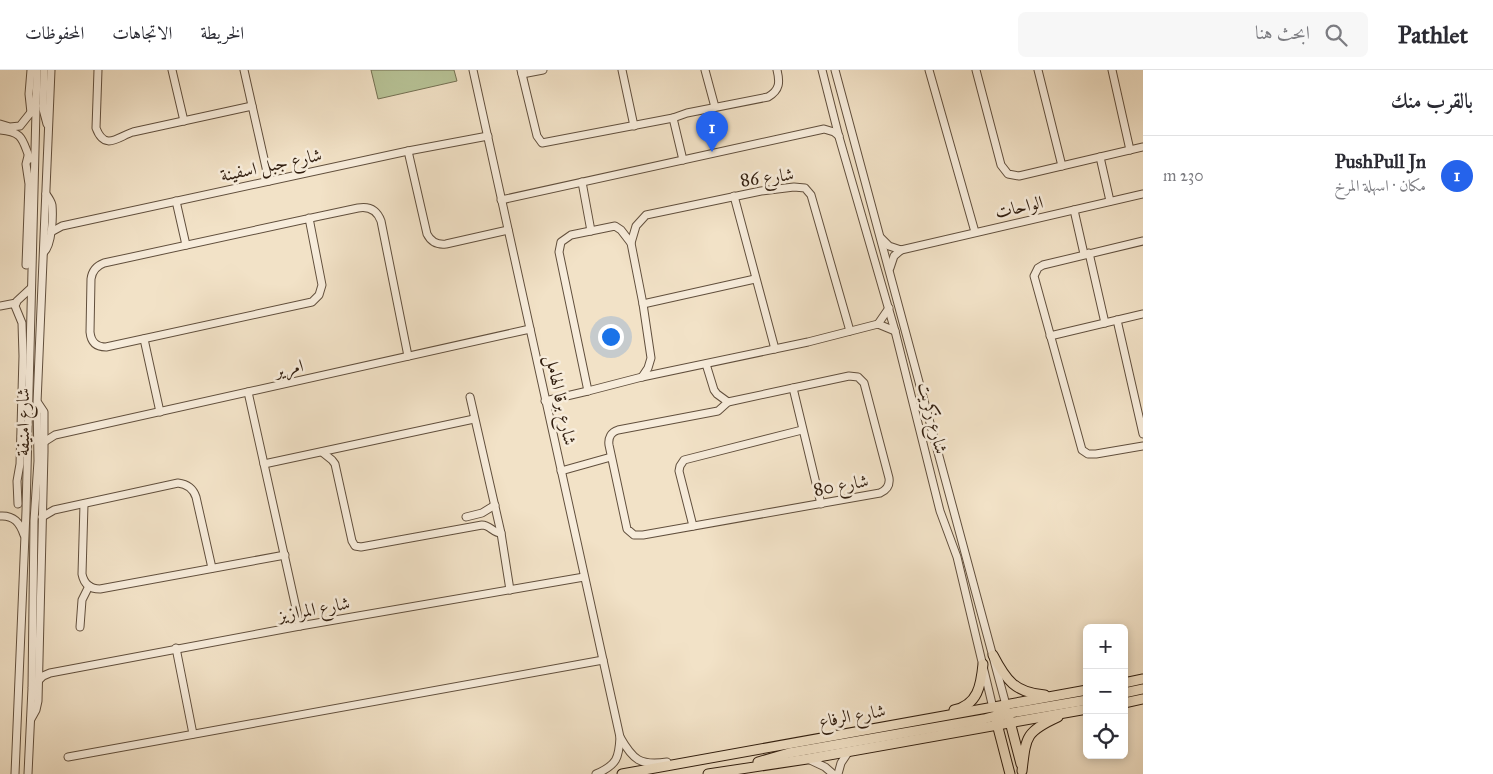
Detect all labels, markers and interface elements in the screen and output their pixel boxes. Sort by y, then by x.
search box [1018,12,1368,57]
text: Pathlet [1398,20,1468,50]
text: ابحث هنا [1255,21,1310,44]
icon: search [1322,21,1350,49]
text: المحفوظات [25,22,84,44]
text: الاتجاهات [112,22,172,44]
text: الخريطة [200,22,244,44]
text: بالقرب منك [1391,88,1473,114]
pin: 1 [696,111,728,152]
street label: شارع جبل اسفينة [218,143,325,190]
text: PushPull Jn [1335,150,1426,173]
street label: شارع 86 [739,163,796,195]
text: 230 m [1163,166,1204,185]
text: 1 [1454,166,1460,185]
text: مكان · اسهلة المرخ [1334,176,1426,195]
street label: الواحات [993,191,1045,223]
your location [598,324,624,350]
street label: شارع برقا الهامل [537,353,581,448]
street label: امرير [271,354,306,384]
street label: شارع زكريت [910,380,952,457]
street label: شارع امنيفة [12,388,38,456]
street label: شارع 80 [812,469,871,505]
street label: شارع المرازيز [274,592,352,630]
map controls [1083,624,1128,759]
button: + [1083,624,1128,669]
button: − [1083,669,1128,714]
street label: شارع الرفاع [817,699,888,737]
button: locate [1083,714,1128,759]

